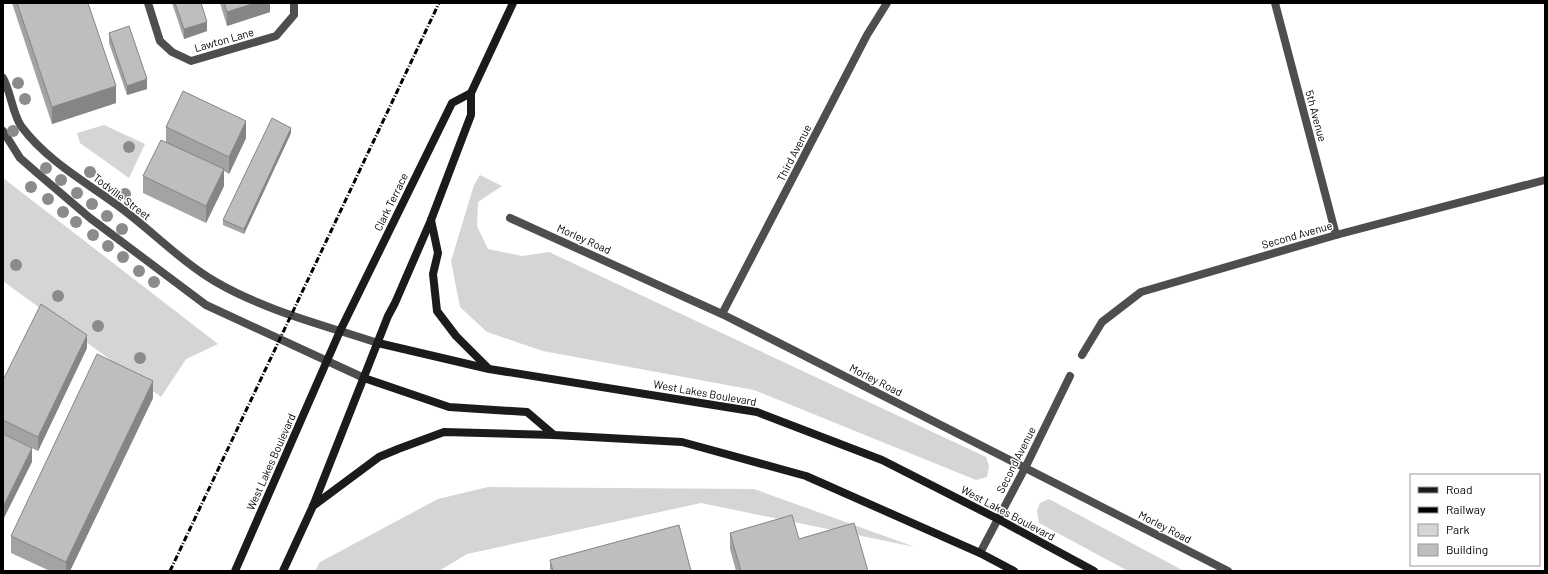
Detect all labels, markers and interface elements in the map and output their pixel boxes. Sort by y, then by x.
street label: Lawton Lane [193,25,255,54]
street label: 5th Avenue [1303,89,1330,143]
street label: Third Avenue [774,122,814,183]
street label: Clark Terrace [371,170,410,233]
street label: Todville Street [91,171,154,222]
street label: Second Avenue [1260,218,1334,251]
street label: Morley Road [555,221,613,256]
street label: Morley Road [848,361,905,398]
street label: West Lakes Boulevard [652,377,758,408]
street label: West Lakes Boulevard [243,411,298,512]
street label: Second Avenue [993,424,1038,495]
legend [1410,474,1540,566]
street label: West Lakes Boulevard [959,482,1057,543]
text: Road [1446,482,1473,496]
text: Railway [1446,502,1486,516]
street label: Morley Road [1137,508,1194,545]
text: Park [1446,522,1470,536]
text: Building [1446,542,1488,556]

